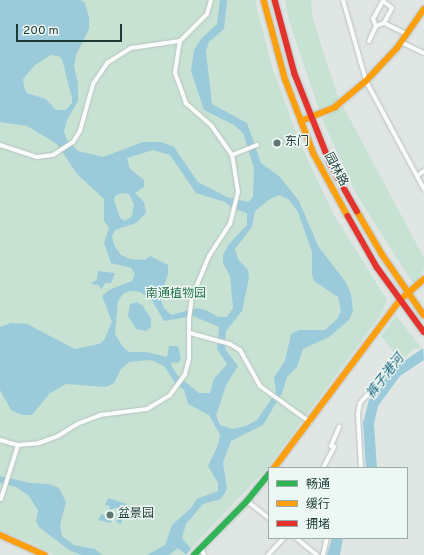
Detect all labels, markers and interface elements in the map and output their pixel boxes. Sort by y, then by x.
scale bar [18,16,124,42]
text: 200 m [23,23,59,39]
place label: 东门 [285,136,309,150]
marker: 东门 [272,138,282,148]
street label: 园林路 [320,151,350,189]
park label: 南通植物园 [146,288,206,302]
water label: 裤子港河 [364,352,408,402]
legend [268,467,408,539]
text: 畅通 [306,477,330,493]
text: 缓行 [306,497,330,513]
place label: 盆景园 [118,508,154,522]
marker: 盆景园 [105,510,115,520]
text: 拥堵 [306,517,330,533]

